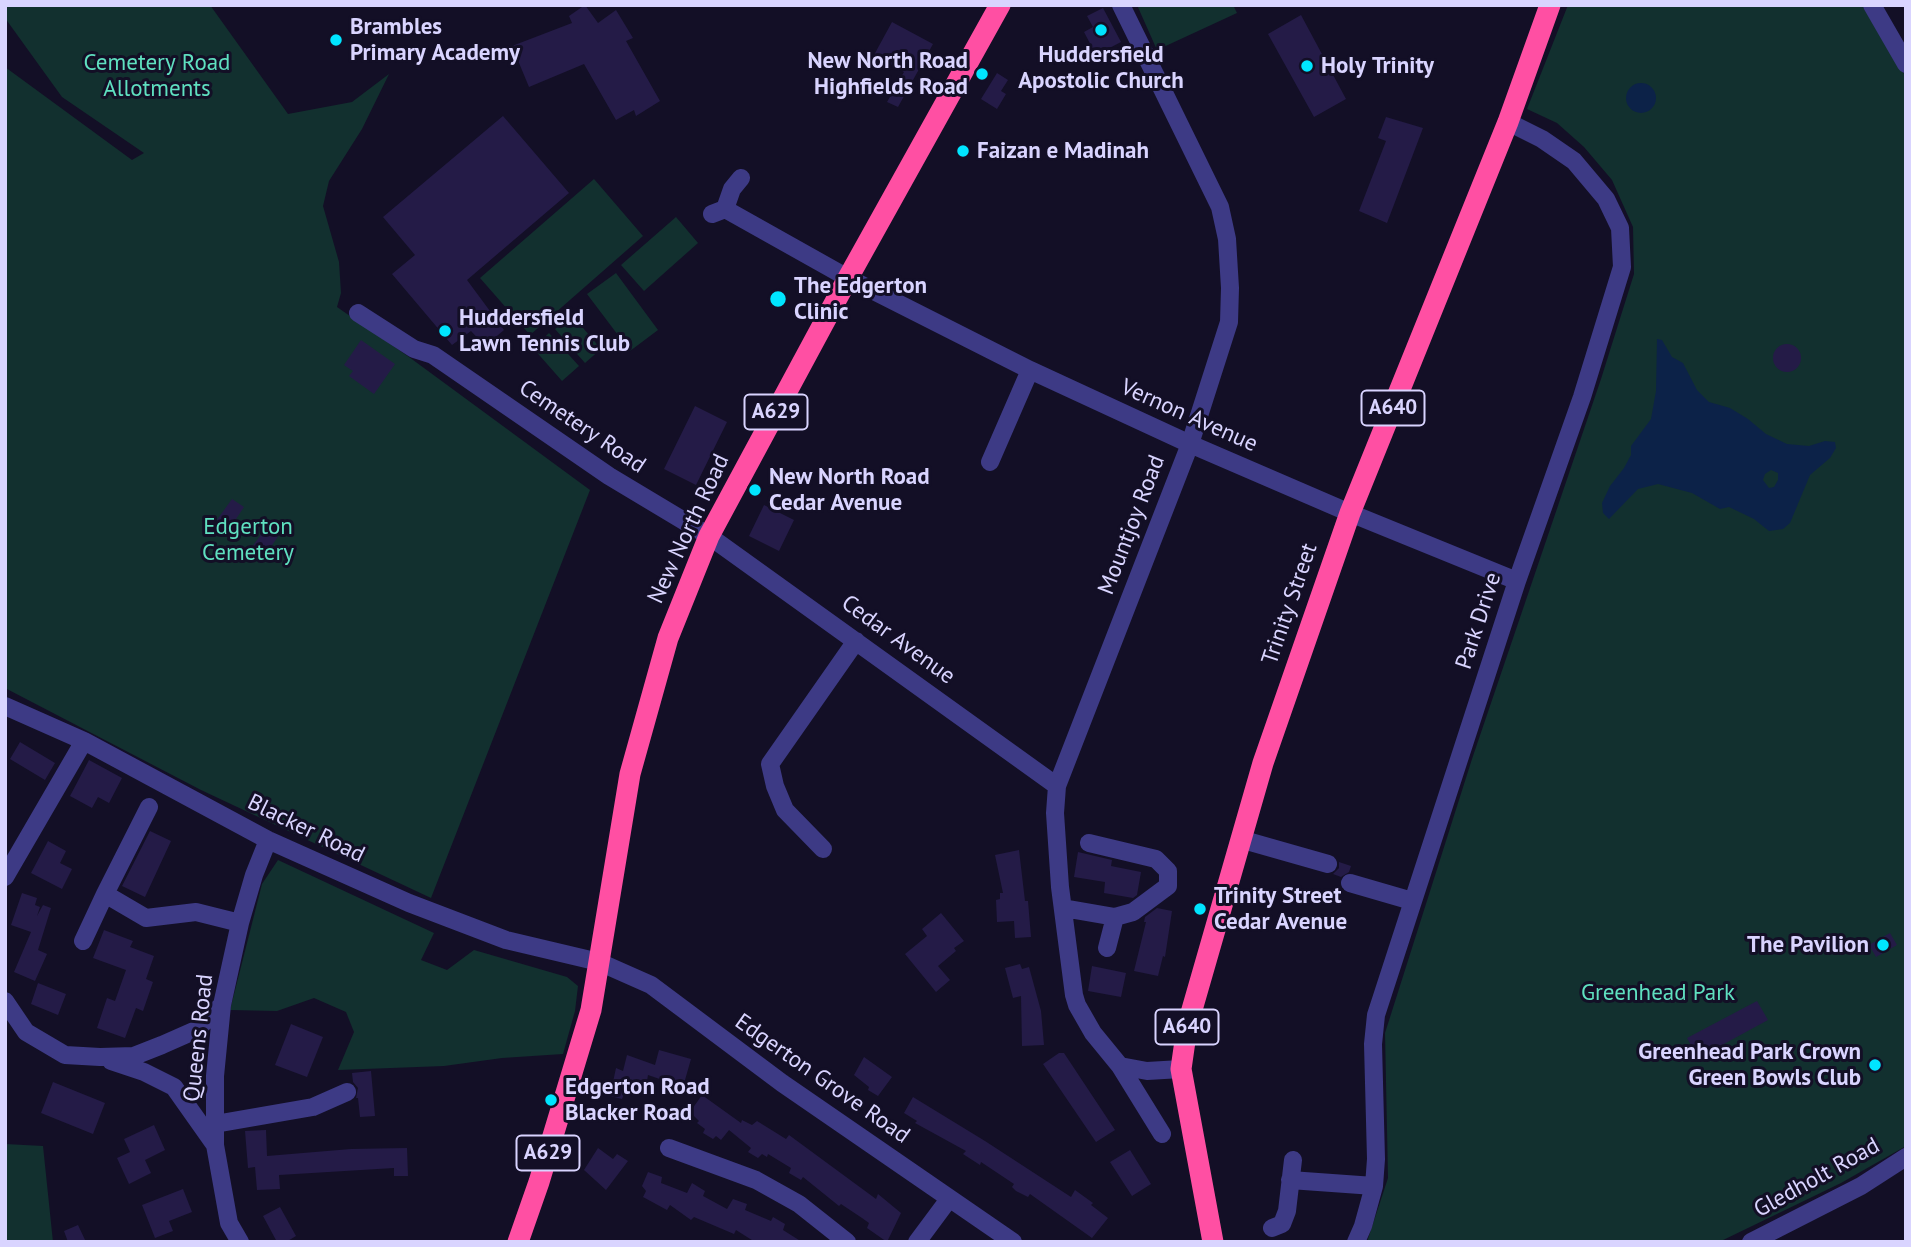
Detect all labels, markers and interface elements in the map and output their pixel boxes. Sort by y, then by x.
place label: Brambles Primary Academy [350,13,520,67]
marker: Huddersfield Apostolic Church [1093,22,1109,38]
marker: Brambles Primary Academy [328,32,344,48]
place label: Huddersfield Apostolic Church [1018,41,1184,95]
place label: New North Road Highfields Road [807,47,968,101]
park label: Cemetery Road Allotments [84,49,230,103]
place label: Holy Trinity [1321,52,1434,80]
marker: Holy Trinity [1299,58,1315,74]
marker: New North Road Highfields Road [974,66,990,82]
place label: Faizan e Madinah [977,137,1149,165]
marker: Faizan e Madinah [955,143,971,159]
place label: The Edgerton Clinic [794,272,927,326]
marker: The Edgerton Clinic [768,289,788,309]
place label: Huddersfield Lawn Tennis Club [459,304,630,358]
marker: Huddersfield Lawn Tennis Club [437,323,453,339]
street label: Cemetery Road [513,374,651,480]
street label: Vernon Avenue [1116,374,1262,458]
road number: A640 [1362,390,1424,426]
road number: A629 [744,394,808,430]
street label: New North Road [642,450,736,608]
street label: Mountjoy Road [1093,451,1171,599]
place label: New North Road Cedar Avenue [769,463,930,517]
marker: New North Road Cedar Avenue [747,482,763,498]
park label: Edgerton Cemetery [202,513,294,567]
street label: Trinity Street [1256,540,1324,668]
street label: Park Drive [1450,569,1508,673]
street label: Cedar Avenue [836,590,960,690]
street label: Blacker Road [243,789,369,869]
place label: Trinity Street Cedar Avenue [1214,882,1347,936]
marker: Trinity Street Cedar Avenue [1192,901,1208,917]
place label: The Pavilion [1747,931,1869,959]
marker: The Pavilion [1875,937,1891,953]
street label: Queens Road [179,973,219,1103]
park label: Greenhead Park [1581,979,1735,1007]
street label: Edgerton Grove Road [729,1008,915,1150]
road number: A640 [1156,1010,1218,1044]
place label: Greenhead Park Crown Green Bowls Club [1638,1038,1861,1092]
marker: Greenhead Park Crown Green Bowls Club [1867,1057,1883,1073]
place label: Edgerton Road Blacker Road [565,1073,710,1127]
marker: Edgerton Road Blacker Road [543,1092,559,1108]
street label: Gledholt Road [1749,1132,1885,1224]
road number: A629 [516,1136,580,1170]

